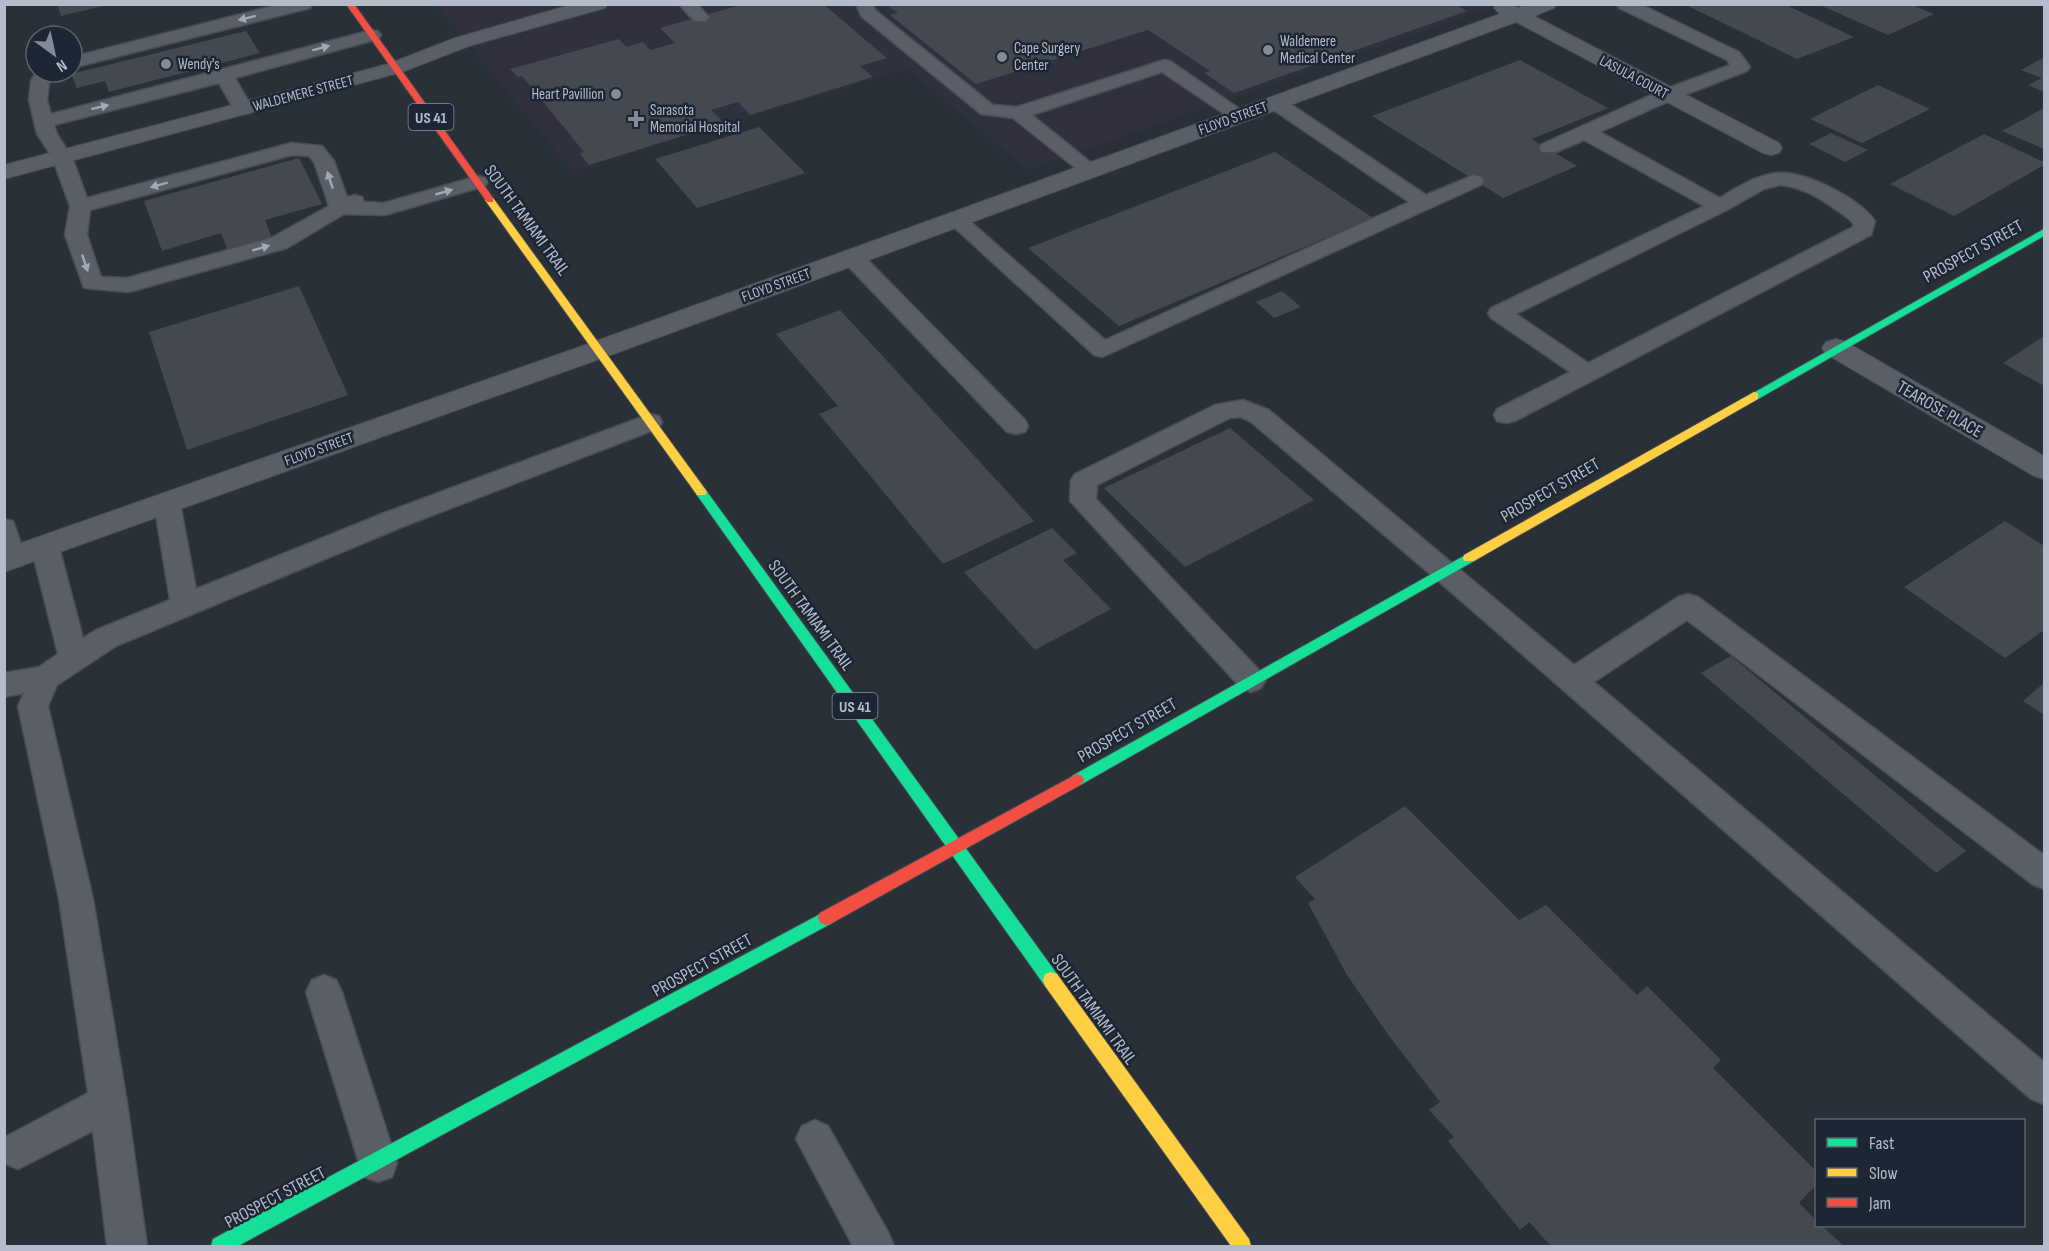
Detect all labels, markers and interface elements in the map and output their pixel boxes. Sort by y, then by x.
one-way arrow [238,14,256,24]
north arrow [24,24,84,84]
place label: Waldemere Medical Center [1280,32,1356,68]
place label: Cape Surgery Center [1014,39,1080,75]
one-way arrow [312,43,330,52]
marker: Waldemere Medical Center [1261,43,1275,57]
marker: Cape Surgery Center [995,50,1009,64]
street label: LASULA COURT [1596,51,1671,104]
text: N [53,55,70,76]
place label: Wendy's [178,55,220,74]
marker: Wendy's [159,57,173,71]
street label: WALDEMERE STREET [251,71,355,116]
place label: Heart Pavillion [531,85,604,104]
marker: Heart Pavillion [609,87,623,101]
street label: FLOYD STREET [1196,97,1270,140]
place label: Sarasota Memorial Hospital [650,101,740,137]
one-way arrow [91,102,109,112]
road number: US 41 [408,104,454,130]
marker: Sarasota Memorial Hospital [627,110,645,128]
street label: SOUTH TAMIAMI TRAIL [479,161,574,280]
one-way arrow [325,171,335,189]
one-way arrow [150,180,168,190]
one-way arrow [435,187,453,196]
street label: PROSPECT STREET [1920,215,2027,288]
one-way arrow [252,243,270,252]
one-way arrow [81,254,91,272]
street label: FLOYD STREET [739,264,813,307]
street label: TEAROSE PLACE [1893,376,1986,442]
street label: FLOYD STREET [282,428,356,471]
street label: PROSPECT STREET [1497,454,1604,527]
street label: SOUTH TAMIAMI TRAIL [763,556,858,675]
road number: US 41 [832,693,878,719]
street label: PROSPECT STREET [1074,694,1181,767]
street label: PROSPECT STREET [649,929,756,1002]
street label: SOUTH TAMIAMI TRAIL [1046,950,1141,1069]
legend [1815,1119,2025,1227]
text: Fast [1869,1133,1895,1154]
street label: PROSPECT STREET [221,1162,329,1233]
text: Slow [1869,1163,1898,1184]
text: Jam [1868,1193,1891,1214]

